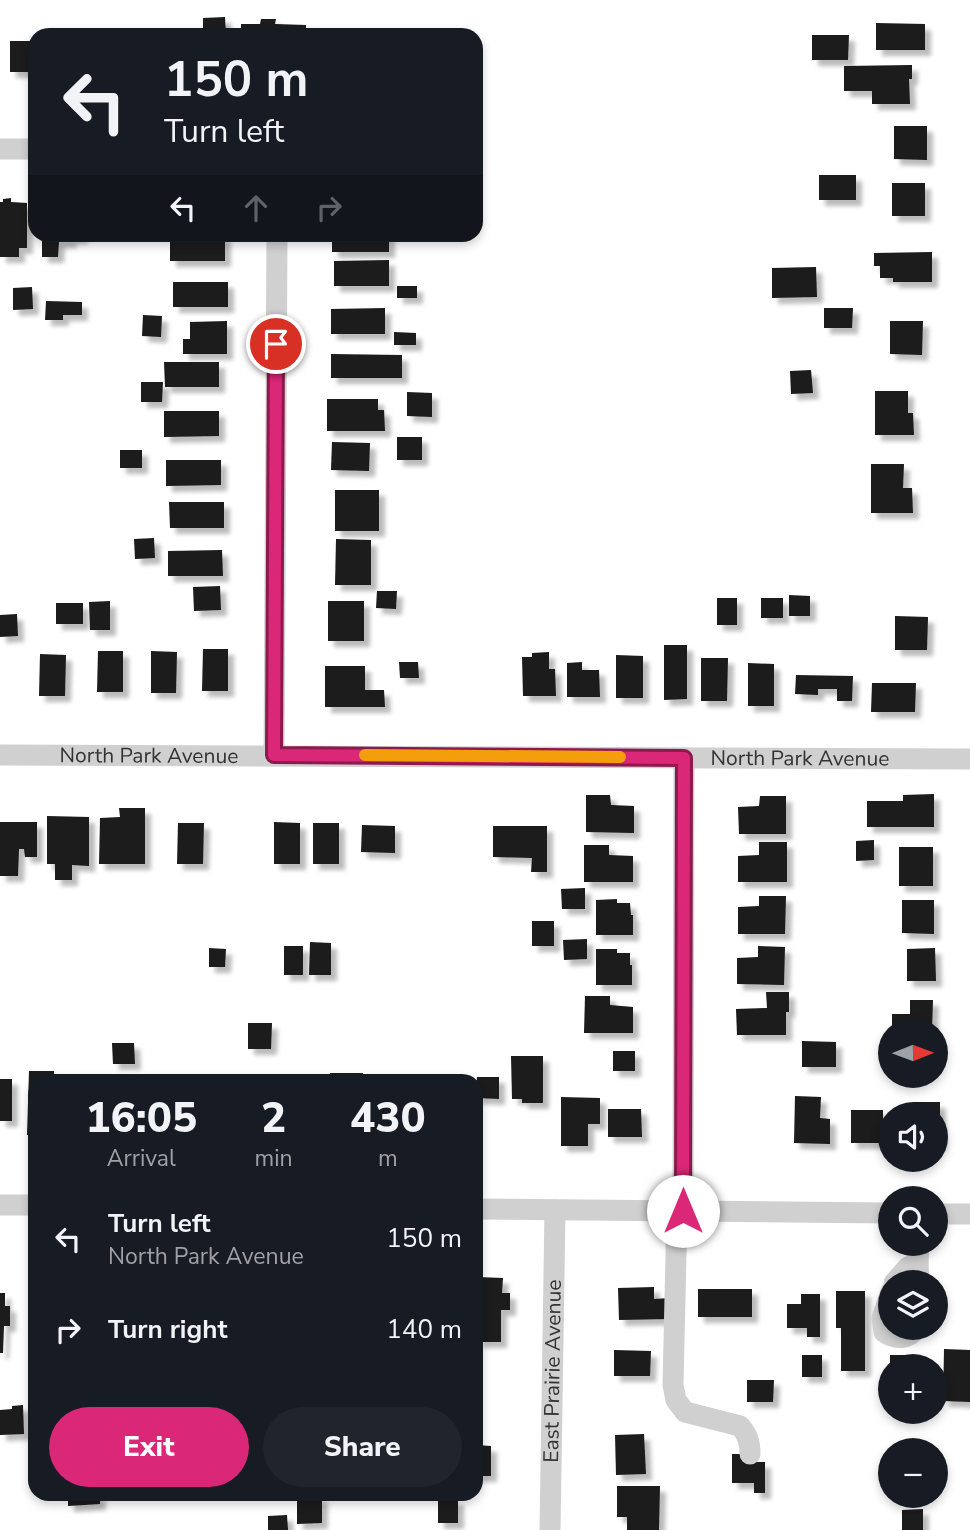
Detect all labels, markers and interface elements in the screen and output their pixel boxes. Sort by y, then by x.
text: 150 m [164,46,308,113]
icon: left [49,56,140,147]
text: Turn left [164,110,284,153]
icon: left [164,189,202,227]
icon: ahead [237,189,275,227]
icon: right [310,189,348,227]
pin [246,314,306,374]
icon: arrive [257,325,295,363]
street label: North Park Avenue [59,741,239,770]
street label: North Park Avenue [710,744,890,773]
north arrow [878,1018,948,1088]
map controls [878,1018,948,1508]
text: 16:05 [85,1090,197,1147]
text: 2 [261,1090,286,1147]
text: 430 [350,1090,426,1147]
button: sound [878,1102,948,1172]
text: Arrival [107,1143,176,1174]
text: min [255,1143,293,1174]
text: m [378,1143,398,1174]
position arrow [646,1174,720,1248]
button: search [878,1186,948,1256]
text: Turn left [108,1206,211,1241]
icon: left [49,1220,87,1258]
text: 150 m [386,1221,462,1256]
text: North Park Avenue [108,1241,304,1272]
button: layers [878,1270,948,1340]
street label: East Prairie Avenue [537,1279,568,1463]
icon: right [49,1311,87,1349]
text: Turn right [108,1312,227,1347]
text: 140 m [386,1312,462,1347]
button: + [878,1354,948,1424]
button: Exit [49,1407,249,1487]
button: Share [263,1407,462,1487]
button: − [878,1438,948,1508]

